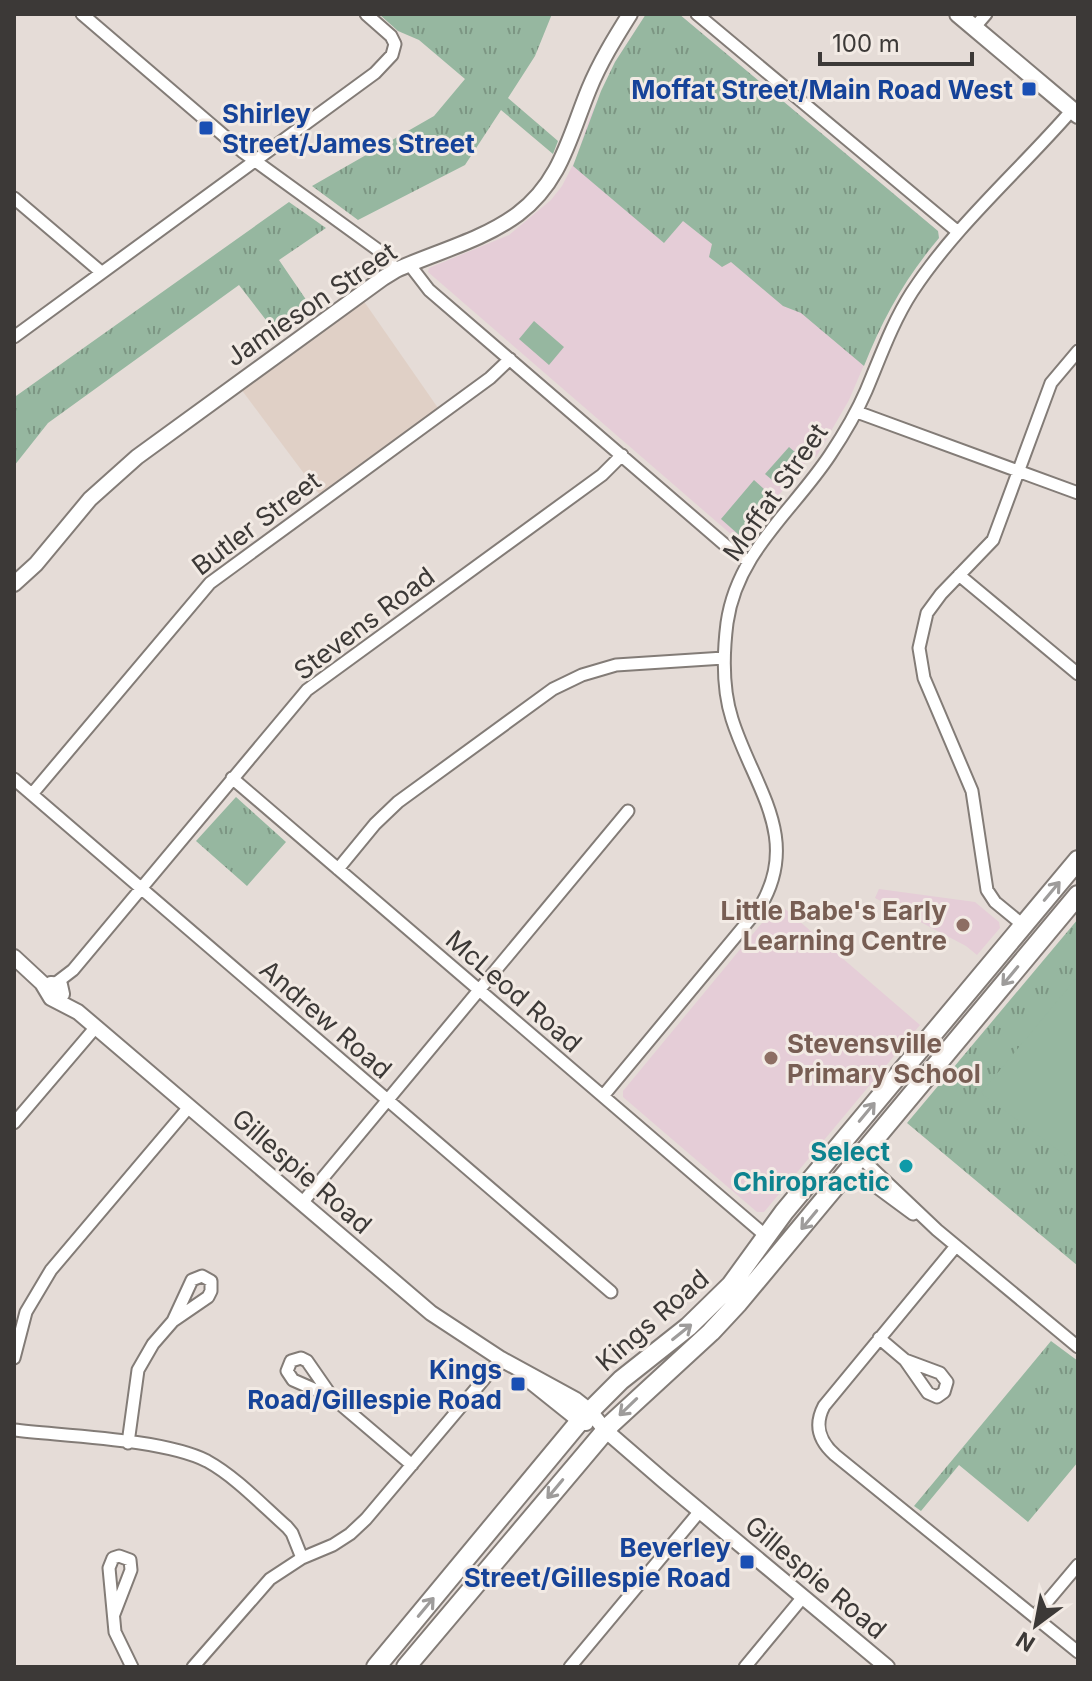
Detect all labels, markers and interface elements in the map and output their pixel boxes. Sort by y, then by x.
scale bar [820,16,972,66]
text: 100 m [832,29,900,58]
place label: Moffat Street/Main Road West [631,74,1013,105]
marker: Moffat Street/Main Road West [1020,80,1038,98]
place label: Shirley Street/James Street [222,98,475,159]
marker: Shirley Street/James Street [197,119,215,137]
street label: Jamieson Street [220,236,402,372]
street label: Moffat Street [716,417,834,567]
street label: Butler Street [186,465,326,581]
street label: Stevens Road [288,560,440,686]
one-way arrow [1043,881,1061,902]
place label: Little Babe's Early Learning Centre [721,895,947,956]
marker: Little Babe's Early Learning Centre [954,916,972,934]
street label: McLeod Road [440,924,588,1058]
street label: Andrew Road [254,953,398,1085]
one-way arrow [1001,966,1019,986]
place label: Stevensville Primary School [787,1028,981,1089]
marker: Stevensville Primary School [762,1049,780,1067]
street label: Gillespie Road [226,1102,378,1240]
one-way arrow [858,1102,876,1123]
place label: Select Chiropractic [733,1136,890,1197]
marker: Select Chiropractic [897,1157,915,1175]
one-way arrow [800,1209,818,1230]
street label: Kings Road [589,1263,715,1377]
one-way arrow [671,1323,692,1340]
place label: Kings Road/Gillespie Road [247,1354,502,1415]
marker: Kings Road/Gillespie Road [509,1375,527,1393]
one-way arrow [618,1397,638,1416]
one-way arrow [546,1478,564,1499]
street label: Gillespie Road [739,1509,893,1645]
place label: Beverley Street/Gillespie Road [464,1532,731,1593]
marker: Beverley Street/Gillespie Road [738,1553,756,1571]
north arrow [996,1585,1076,1665]
one-way arrow [417,1597,435,1618]
text: N [1011,1626,1039,1657]

